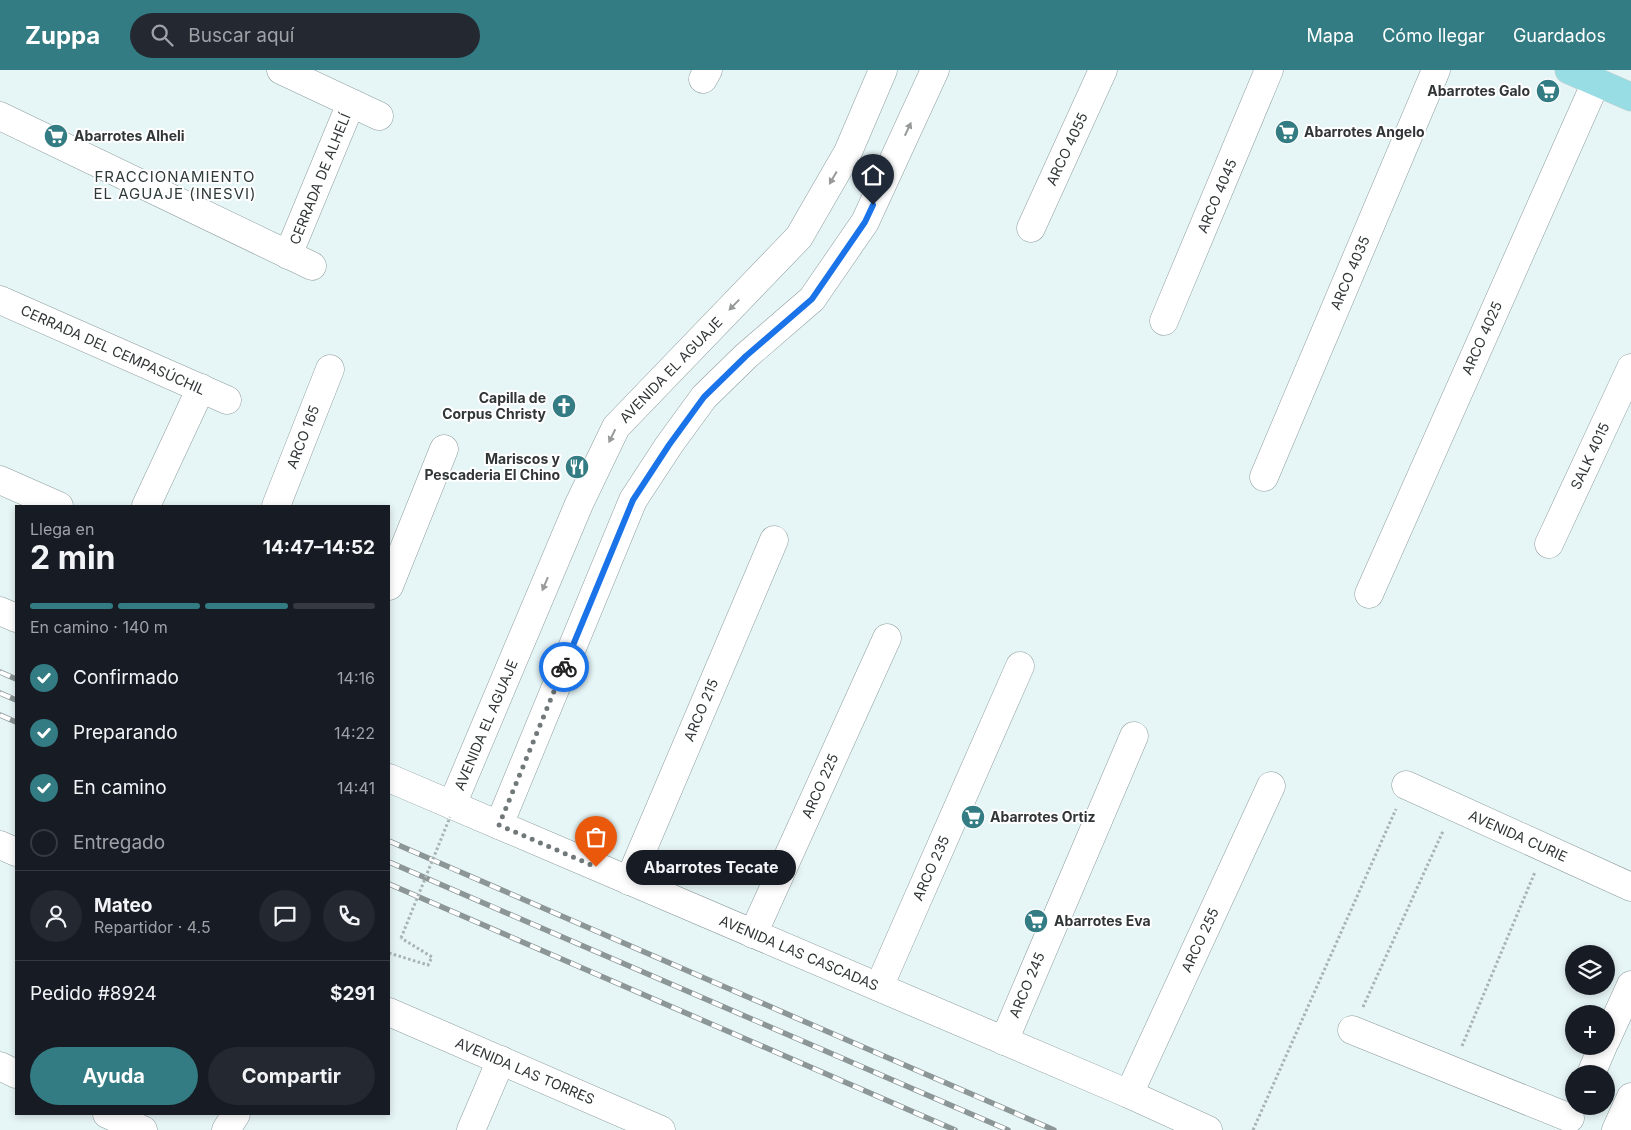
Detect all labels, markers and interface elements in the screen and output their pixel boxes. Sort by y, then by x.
search box [130,13,480,58]
text: Zuppa [25,21,100,50]
icon: search [148,21,176,49]
text: Buscar aquí [188,24,294,47]
text: Mapa [1307,25,1354,46]
text: Cómo llegar [1382,25,1485,46]
text: Guardados [1513,25,1606,46]
supermarket icon: Abarrotes Galo [1535,78,1561,104]
place label: Abarrotes Galo [1427,82,1530,99]
street label: CERRADA DE ALHELÍ [285,110,354,247]
street label: ARCO 4055 [1042,110,1091,188]
supermarket icon: Abarrotes Angelo [1274,119,1300,145]
one-way arrow [904,122,912,136]
supermarket icon: Abarrotes Alheli [43,123,69,149]
place label: Abarrotes Angelo [1304,123,1425,140]
place label: Abarrotes Alheli [74,127,185,144]
pin [852,154,894,205]
street label: ARCO 4045 [1193,156,1240,235]
icon: home [859,161,887,189]
district label: FRACCIONAMIENTO EL AGUAJE (INESVI) [93,167,257,203]
one-way arrow [829,171,838,184]
street label: ARCO 4035 [1326,233,1373,312]
one-way arrow [728,298,740,310]
street label: ARCO 4025 [1458,298,1505,377]
street label: CERRADA DEL CEMPASÚCHIL [18,301,208,398]
street label: AVENIDA EL AGUAJE [616,313,726,426]
place label: Capilla de Corpus Christy [442,389,547,422]
church icon: Capilla de Corpus Christy [551,393,577,419]
street label: ARCO 165 [283,403,322,471]
street label: SALK 4015 [1567,420,1612,492]
one-way arrow [607,429,615,443]
place label: Mariscos y Pescaderia El Chino [424,450,561,483]
restaurant icon: Mariscos y Pescaderia El Chino [564,454,590,480]
text: Llega en [30,519,94,539]
text: 14:47–14:52 [263,536,375,559]
text: 2 min [30,538,116,577]
one-way arrow [541,577,549,592]
text: En camino · 140 m [30,617,168,637]
courier [539,642,589,692]
icon: bike [550,653,578,681]
street label: AVENIDA EL AGUAJE [450,657,521,793]
icon: check [30,664,58,692]
text: Confirmado [73,666,179,689]
text: 14:16 [337,668,375,688]
street label: ARCO 215 [680,676,721,744]
icon: check [30,719,58,747]
text: Preparando [73,721,178,744]
text: 14:22 [334,723,375,743]
street label: ARCO 225 [798,751,841,821]
icon: check [30,774,58,802]
text: En camino [73,776,167,799]
text: 14:41 [337,778,375,798]
supermarket icon: Abarrotes Ortiz [960,804,986,830]
street label: AVENIDA CURIE [1466,806,1570,865]
place label: Abarrotes Ortiz [990,808,1095,825]
pin [575,816,617,867]
icon: bag [582,823,610,851]
text: Entregado [73,831,165,854]
street label: ARCO 235 [909,833,952,903]
callout: Abarrotes Tecate [626,850,796,884]
text: Abarrotes Tecate [643,857,779,877]
button: person [30,890,82,942]
button: chat [259,890,311,942]
button: phone [323,890,375,942]
text: Mateo [94,894,152,917]
street label: ARCO 255 [1177,905,1222,975]
supermarket icon: Abarrotes Eva [1023,908,1049,934]
street label: AVENIDA LAS CASCADAS [717,911,881,994]
place label: Abarrotes Eva [1054,912,1151,929]
text: Repartidor · 4.5 [94,917,211,937]
map controls [1565,945,1615,1115]
button: layers [1565,945,1615,995]
street label: ARCO 245 [1005,950,1048,1020]
text: Pedido #8924 [30,982,157,1005]
text: $291 [330,982,375,1005]
button: + [1565,1005,1615,1055]
street label: AVENIDA LAS TORRES [453,1033,597,1108]
button: Ayuda [30,1047,198,1105]
button: Compartir [208,1047,375,1105]
button: − [1565,1065,1615,1115]

